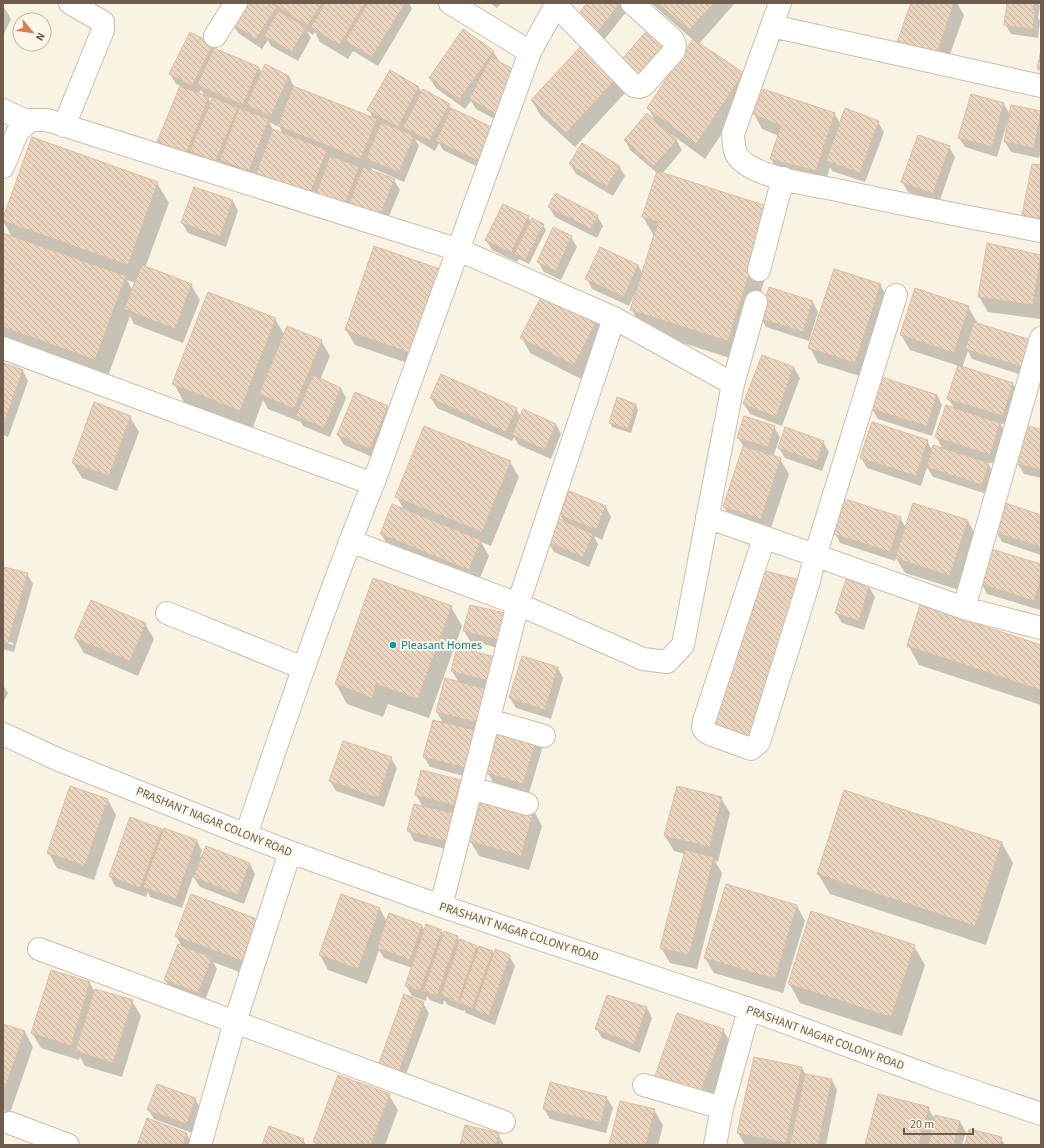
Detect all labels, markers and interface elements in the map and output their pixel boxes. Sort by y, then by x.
north arrow [12,12,52,52]
text: N [32,30,49,43]
place label: Pleasant Homes [401,637,482,654]
marker: Pleasant Homes [388,640,398,650]
street label: PRASHANT NAGAR COLONY ROAD [133,783,295,861]
street label: PRASHANT NAGAR COLONY ROAD [437,898,601,966]
street label: PRASHANT NAGAR COLONY ROAD [744,1001,906,1075]
scale bar [904,1110,973,1136]
text: 20 m [910,1116,934,1133]

